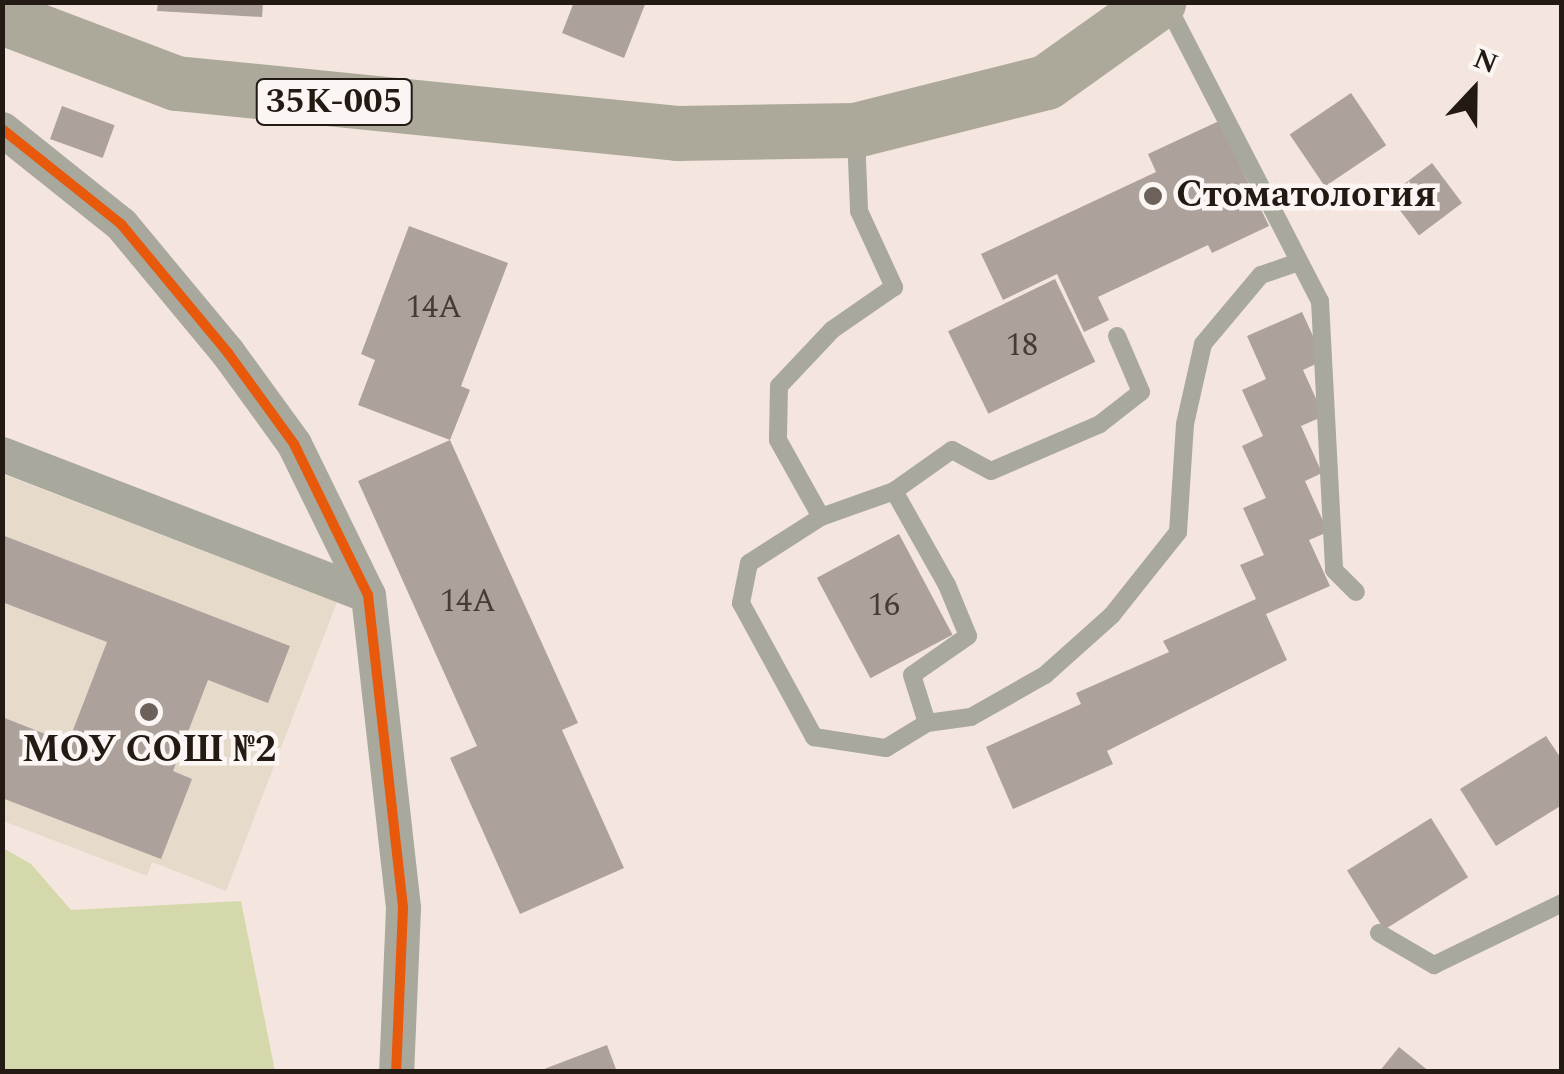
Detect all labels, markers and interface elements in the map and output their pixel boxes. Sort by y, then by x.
text: N [1467,38,1504,86]
north arrow [1424,40,1524,140]
road number: 35К-005 [254,72,414,132]
place label: Стоматология [1176,173,1436,219]
marker: Стоматология [1140,183,1166,209]
house number: 14А [406,289,462,327]
house number: 18 [1006,327,1038,365]
house number: 14А [440,583,496,621]
house number: 16 [868,587,900,625]
marker: МОУ СОШ №2 [138,701,160,723]
place label: МОУ СОШ №2 [22,728,276,774]

